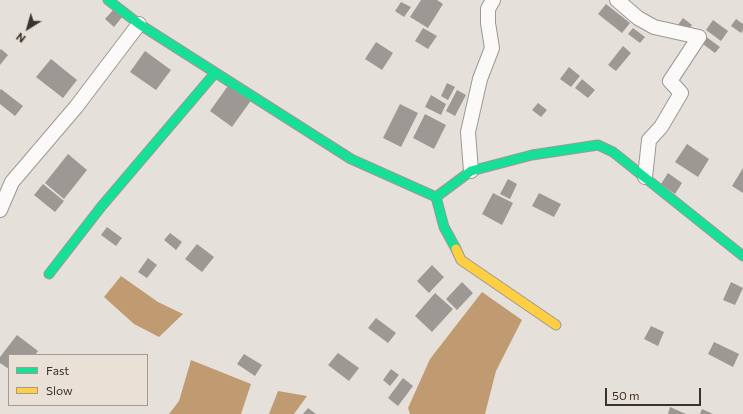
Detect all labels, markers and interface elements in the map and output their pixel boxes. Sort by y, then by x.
north arrow [8,8,48,48]
text: N [13,30,28,46]
legend [8,354,148,406]
text: Fast [46,363,69,377]
scale bar [607,380,703,406]
text: Slow [46,383,73,397]
text: 50 m [612,388,640,402]

